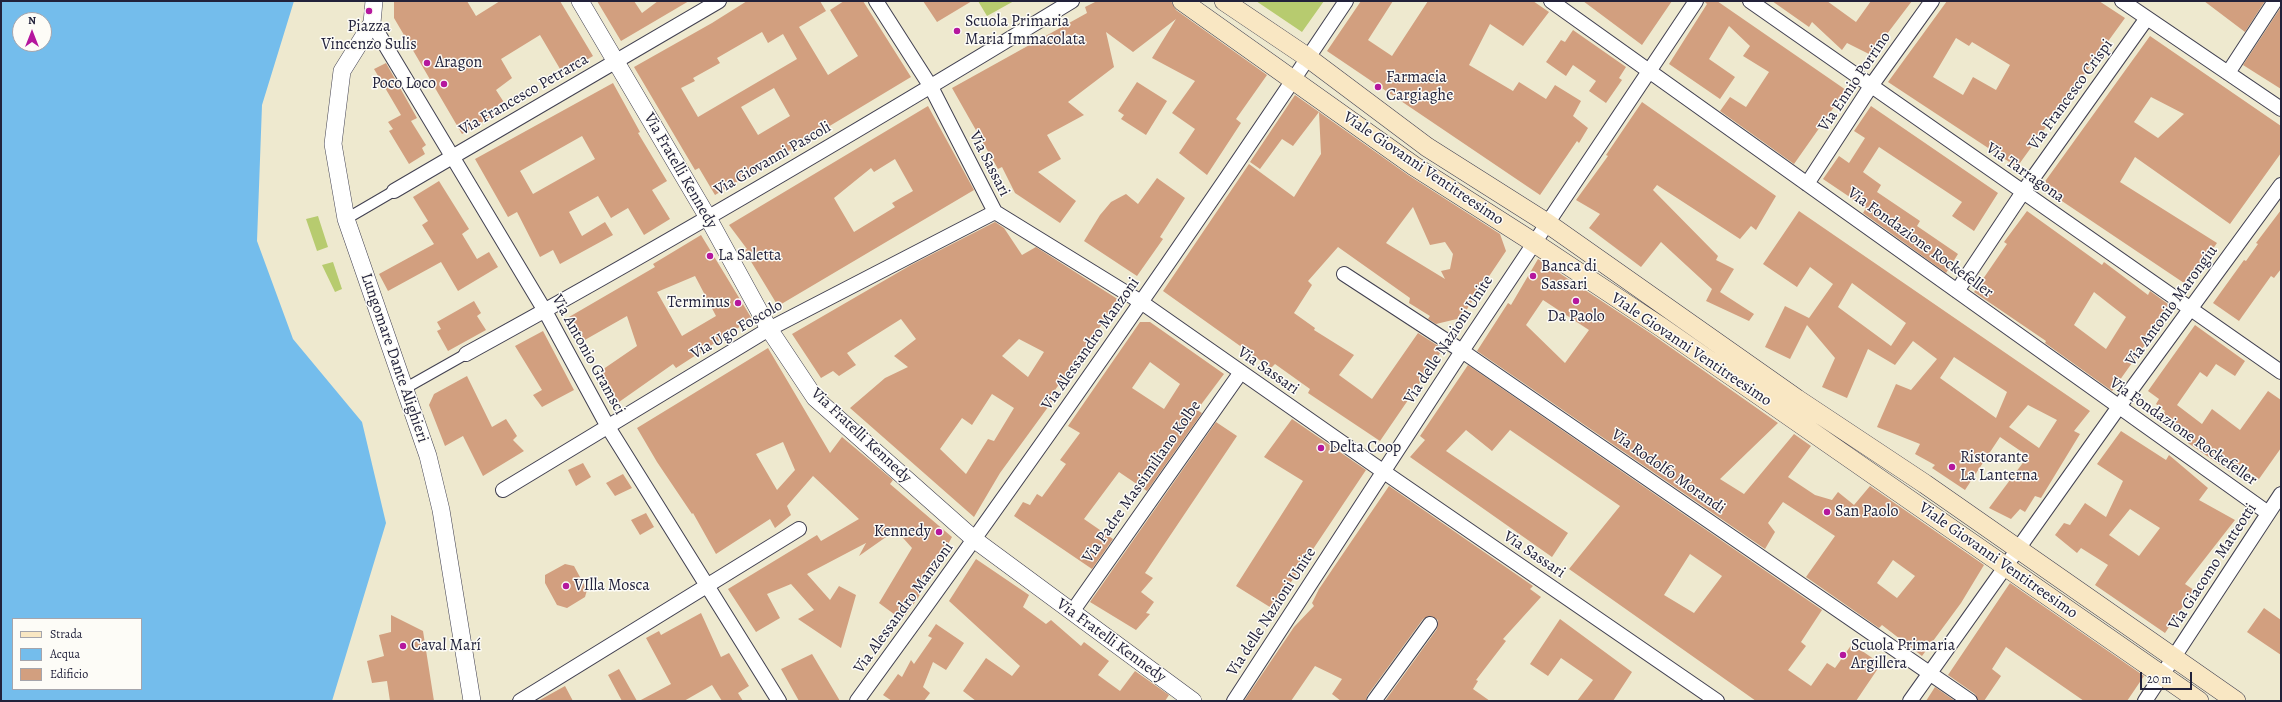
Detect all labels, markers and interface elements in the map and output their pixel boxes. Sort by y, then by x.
marker: Piazza Vincenzo Sulis [364,6,374,16]
north arrow [12,12,52,52]
place label: Scuola Primaria Maria Immacolata [965,12,1085,50]
text: N [28,13,36,28]
place label: Piazza Vincenzo Sulis [321,17,417,55]
marker: Scuola Primaria Maria Immacolata [952,26,962,36]
street label: Via Ennio Porrino [1815,29,1895,135]
street label: Via Francesco Crispi [2024,36,2118,154]
street label: Via Francesco Petrarca [456,50,592,140]
place label: Aragon [435,53,482,73]
marker: Aragon [422,58,432,68]
place label: Farmacia Cargiaghe [1386,68,1453,106]
place label: Poco Loco [372,74,436,94]
marker: Poco Loco [439,79,449,89]
marker: Farmacia Cargiaghe [1373,82,1383,92]
street label: Viale Giovanni Ventitreesimo [1339,108,1507,230]
street label: Via Fratelli Kennedy [639,110,721,232]
street label: Via Giovanni Pascoli [711,118,835,200]
street label: Via Sassari [964,128,1014,200]
street label: Via Tarragona [1982,139,2068,207]
street label: Via Fondazione Rockefeller [1843,184,1997,302]
street label: Via Antonio Marongiu [2122,242,2222,370]
place label: La Saletta [718,246,781,266]
marker: La Saletta [705,251,715,261]
place label: Banca di Sassari [1541,257,1597,295]
street label: Lungomare Dante Alighieri [356,271,432,445]
marker: Banca di Sassari [1528,271,1538,281]
street label: Via delle Nazioni Unite [1400,272,1498,408]
street label: Via Alessandro Manzoni [1038,274,1144,414]
street label: Viale Giovanni Ventitreesimo [1607,289,1775,411]
street label: Via Antonio Gramsci [547,292,629,418]
place label: Terminus [667,293,730,313]
street label: Via Ugo Foscolo [688,296,786,364]
marker: Da Paolo [1571,296,1581,306]
marker: Terminus [733,298,743,308]
place label: Da Paolo [1547,307,1605,327]
street label: Via Sassari [1233,343,1303,399]
street label: Via Fondazione Rockefeller [2106,374,2260,490]
street label: Via Fratelli Kennedy [807,384,915,488]
street label: Via Padre Massimiliano Kolbe [1079,397,1205,567]
street label: Via Rodolfo Morandi [1607,426,1729,518]
place label: Delta Coop [1329,438,1401,458]
marker: Delta Coop [1316,443,1326,453]
place label: Ristorante La Lanterna [1960,448,2038,486]
marker: Ristorante La Lanterna [1947,462,1957,472]
street label: Viale Giovanni Ventitreesimo [1915,499,2081,623]
street label: Via Giacomo Matteotti [2165,500,2261,634]
place label: San Paolo [1835,502,1898,522]
marker: San Paolo [1822,507,1832,517]
place label: Kennedy [874,522,931,542]
marker: Kennedy [934,527,944,537]
street label: Via Sassari [1499,527,1569,583]
street label: Via Alessandro Manzoni [850,539,958,677]
street label: Via delle Nazioni Unite [1223,544,1321,680]
place label: VIlla Mosca [574,576,650,596]
marker: VIlla Mosca [561,581,571,591]
street label: Via Fratelli Kennedy [1053,595,1169,687]
legend [12,618,142,690]
text: Strada [50,626,82,642]
place label: Caval Marí [411,636,481,656]
place label: Scuola Primaria Argillera [1851,636,1955,674]
marker: Caval Marí [398,641,408,651]
text: Acqua [50,646,80,662]
marker: Scuola Primaria Argillera [1838,650,1848,660]
scale bar [2142,664,2194,690]
text: Edificio [50,666,88,682]
text: 20 m [2147,671,2171,687]

